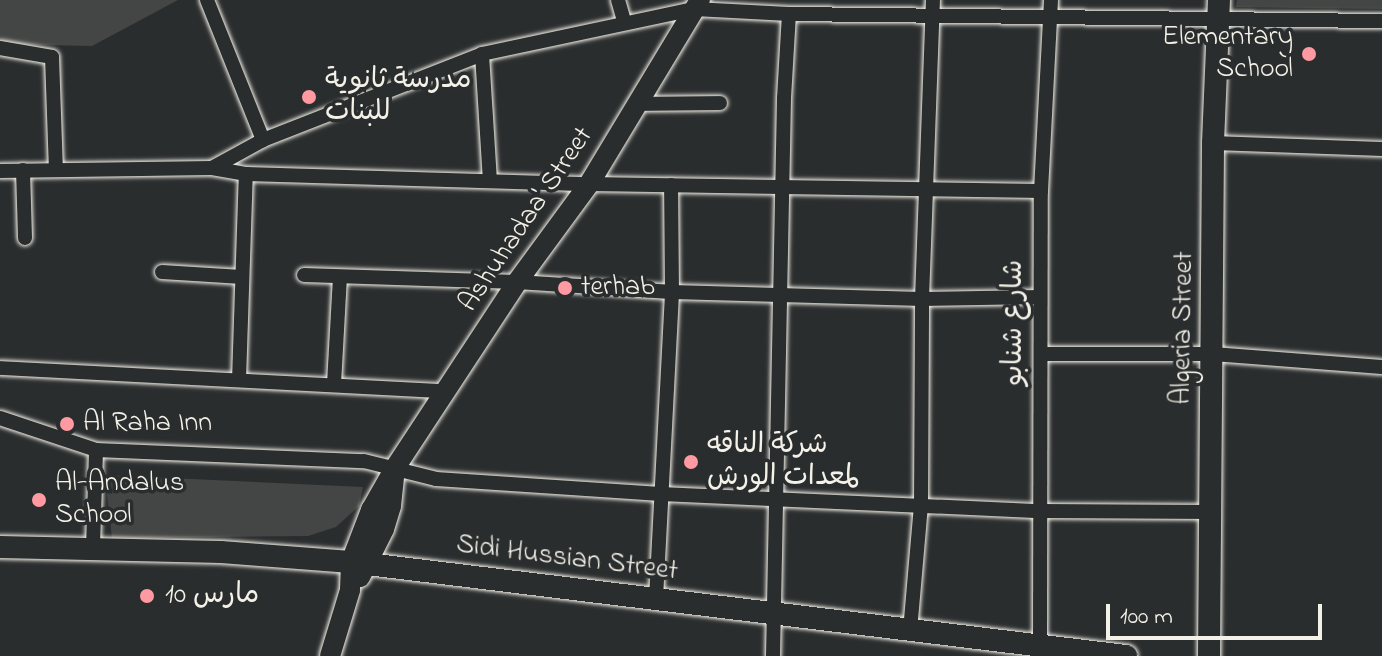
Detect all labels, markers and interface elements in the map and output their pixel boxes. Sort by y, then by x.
place label: Elementary School [1162,21,1293,87]
marker: Elementary School [1300,45,1318,63]
place label: مدرسة ثانوية للبنات [325,64,471,130]
marker: مدرسة ثانوية للبنات [300,88,318,106]
street label: Ashuhadaa' Street [453,121,601,319]
street label: Algeria Street [1166,251,1202,405]
street label: شارع شنابو [998,260,1032,386]
place label: terhab [581,271,655,305]
marker: terhab [556,279,574,297]
place label: Al Raha Inn [83,407,212,441]
marker: Al Raha Inn [58,415,76,433]
place label: شركة الناقه لمعدات الورش [707,429,859,495]
marker: شركة الناقه لمعدات الورش [682,453,700,471]
place label: Al-Andalus School [55,467,184,533]
marker: Al-Andalus School [30,491,48,509]
street label: Sidi Hussian Street [454,529,680,589]
place label: 10 مارس [165,579,259,613]
marker: 10 مارس [136,585,158,607]
scale bar [1110,588,1326,638]
text: 100 m [1120,600,1173,635]

